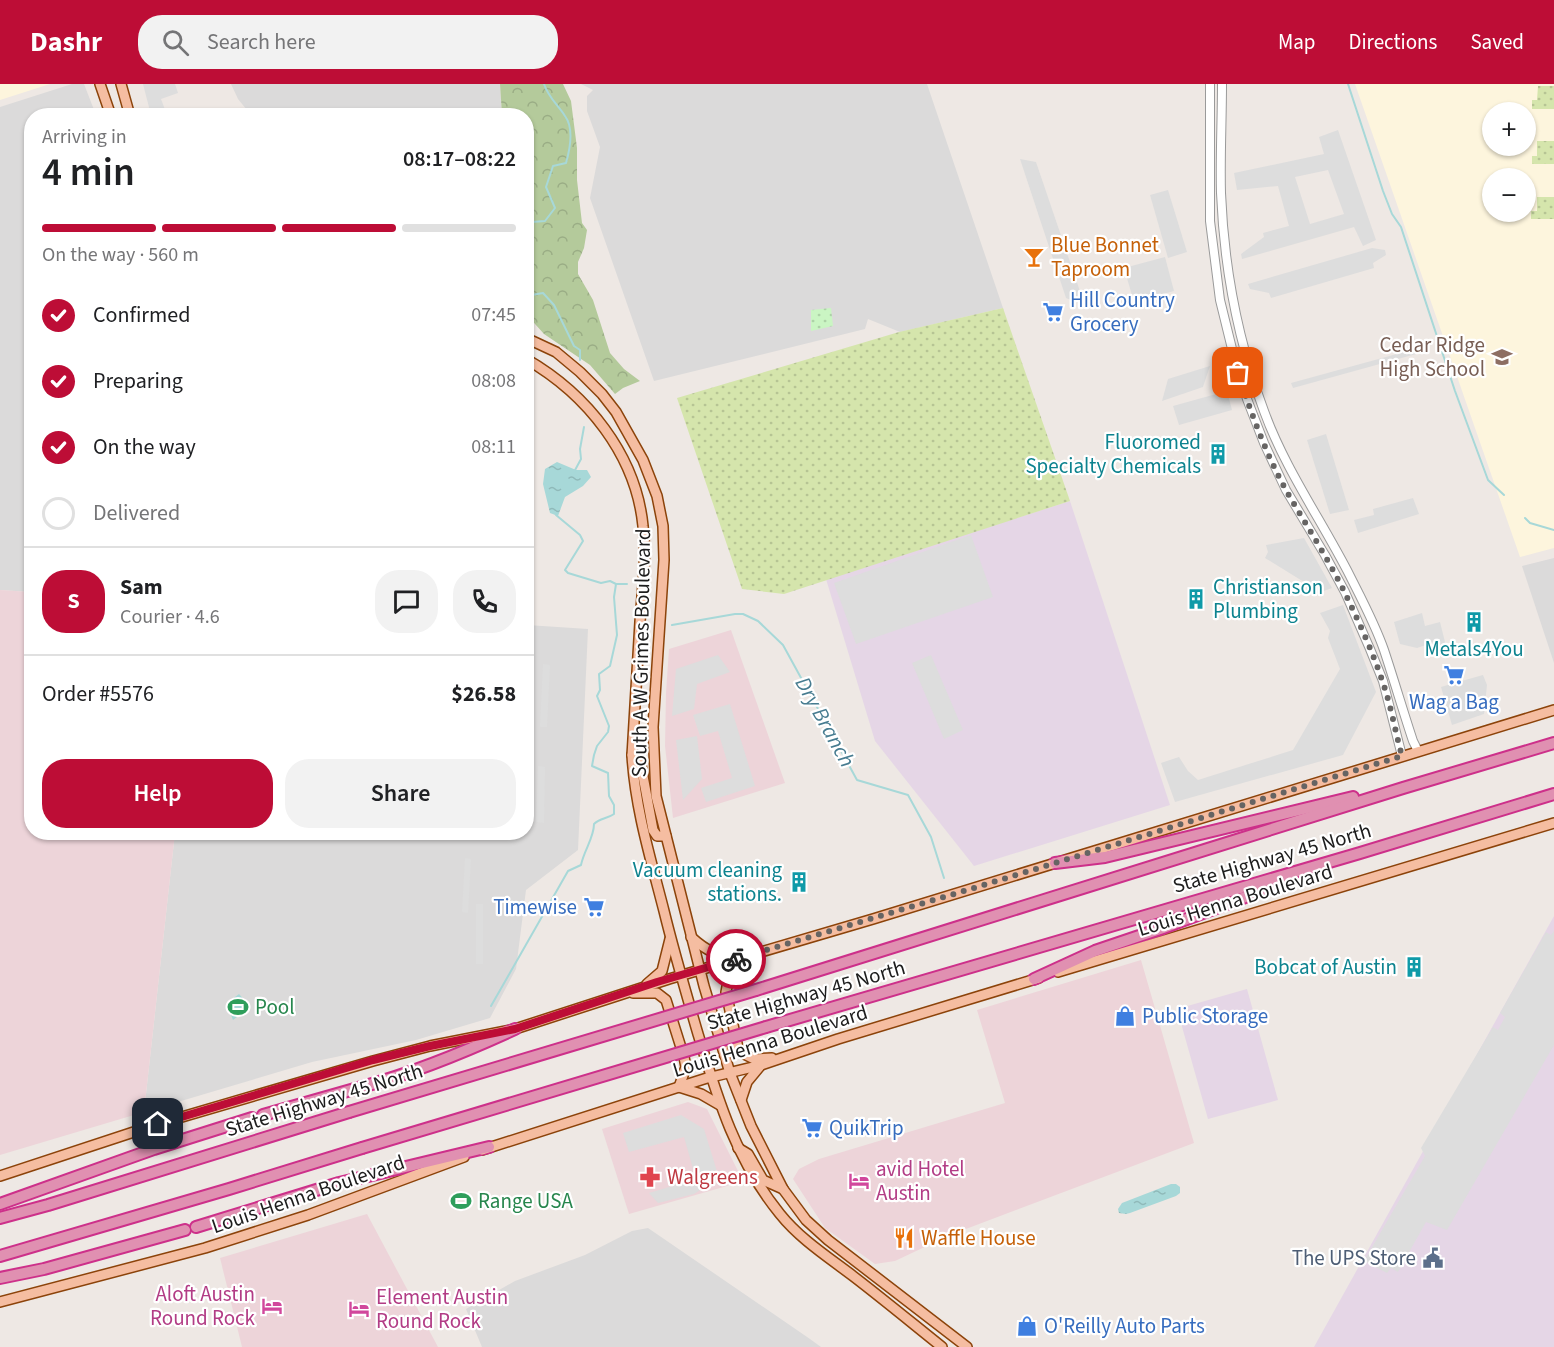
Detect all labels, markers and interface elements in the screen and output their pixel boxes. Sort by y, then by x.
search box [138,15,558,69]
text: Dashr [30,22,102,62]
icon: search [159,26,192,59]
text: Search here [207,26,316,58]
text: Map [1278,27,1316,57]
text: Directions [1349,27,1437,57]
text: Saved [1470,27,1524,57]
map controls [1482,102,1536,222]
button: + [1482,102,1536,156]
text: Arriving in [42,123,127,151]
text: 08:17–08:22 [403,143,516,175]
text: 4 min [42,145,135,201]
button: − [1482,168,1536,222]
place label: Blue Bonnet Taproom [1051,230,1159,284]
text: On the way · 560 m [42,241,199,269]
bar icon: Blue Bonnet Taproom [1022,245,1046,269]
place label: Hill Country Grocery [1070,285,1175,339]
icon: check [42,299,75,332]
text: Confirmed [93,299,190,331]
supermarket icon: Hill Country Grocery [1041,300,1065,324]
text: 07:45 [471,301,516,329]
place label: Cedar Ridge High School [1379,330,1485,384]
school or university icon: Cedar Ridge High School [1490,345,1514,369]
pin [1212,347,1263,398]
icon: bag [1221,356,1254,389]
icon: check [42,365,75,398]
text: Preparing [93,365,183,397]
text: 08:08 [471,367,516,395]
place label: Fluoromed Specialty Chemicals [1025,427,1201,481]
icon: check [42,431,75,464]
text: On the way [93,431,196,463]
text: 08:11 [471,433,516,461]
building icon: Fluoromed Specialty Chemicals [1206,442,1230,466]
text: Delivered [93,497,180,529]
street label: South A W Grimes Boulevard [624,528,658,778]
button: chat [375,570,438,633]
button: phone [453,570,516,633]
text: Sam [120,571,163,603]
place label: Christianson Plumbing [1213,572,1323,626]
text: S [67,585,80,617]
building icon: Christianson Plumbing [1184,587,1208,611]
text: Courier · 4.6 [120,603,220,631]
building icon: Metals4You [1462,610,1486,634]
place label: Metals4You [1424,634,1524,664]
supermarket icon: Wag a Bag [1442,663,1466,687]
water label: Dry Branch [787,671,863,773]
text: Order #5576 [42,678,154,710]
text: $26.58 [451,678,516,710]
place label: Wag a Bag [1409,687,1499,717]
button: Help [42,759,273,828]
button: Share [285,759,516,828]
street label: State Highway 45 North [1169,815,1375,901]
place label: Vacuum cleaning stations. [633,855,782,909]
street label: Louis Henna Boulevard [1134,856,1336,944]
building icon: Vacuum cleaning stations. [787,870,811,894]
place label: Timewise [493,892,577,922]
supermarket icon: Timewise [582,895,606,919]
courier [706,929,766,989]
icon: bike [720,943,753,976]
street label: State Highway 45 North [703,952,909,1038]
place label: Bobcat of Austin [1254,952,1397,982]
building icon: Bobcat of Austin [1402,955,1426,979]
place label: Pool [255,992,295,1022]
sports icon: Pool [226,995,250,1019]
street label: Louis Henna Boulevard [669,997,871,1085]
place label: Public Storage [1142,1001,1268,1031]
shop icon: Public Storage [1113,1004,1137,1028]
street label: State Highway 45 North [221,1056,427,1144]
pin [132,1098,183,1149]
icon: home [141,1107,174,1140]
place label: QuikTrip [829,1113,904,1143]
supermarket icon: QuikTrip [800,1116,824,1140]
street label: Louis Henna Boulevard [207,1147,409,1241]
place label: avid Hotel Austin [876,1154,965,1208]
place label: Walgreens [667,1162,758,1192]
pharmacy icon: Walgreens [638,1165,662,1189]
hotel icon: avid Hotel Austin [847,1169,871,1193]
place label: Range USA [478,1186,573,1216]
sports icon: Range USA [449,1189,473,1213]
place label: Waffle House [921,1223,1036,1253]
restaurant icon: Waffle House [892,1226,916,1250]
place label: The UPS Store [1292,1243,1416,1273]
public building icon: The UPS Store [1421,1246,1445,1270]
place label: Aloft Austin Round Rock [150,1279,256,1333]
place label: Element Austin Round Rock [376,1282,508,1336]
hotel icon: Aloft Austin Round Rock [260,1294,284,1318]
hotel icon: Element Austin Round Rock [347,1297,371,1321]
place label: O'Reilly Auto Parts [1044,1311,1205,1341]
shop icon: O'Reilly Auto Parts [1015,1314,1039,1338]

